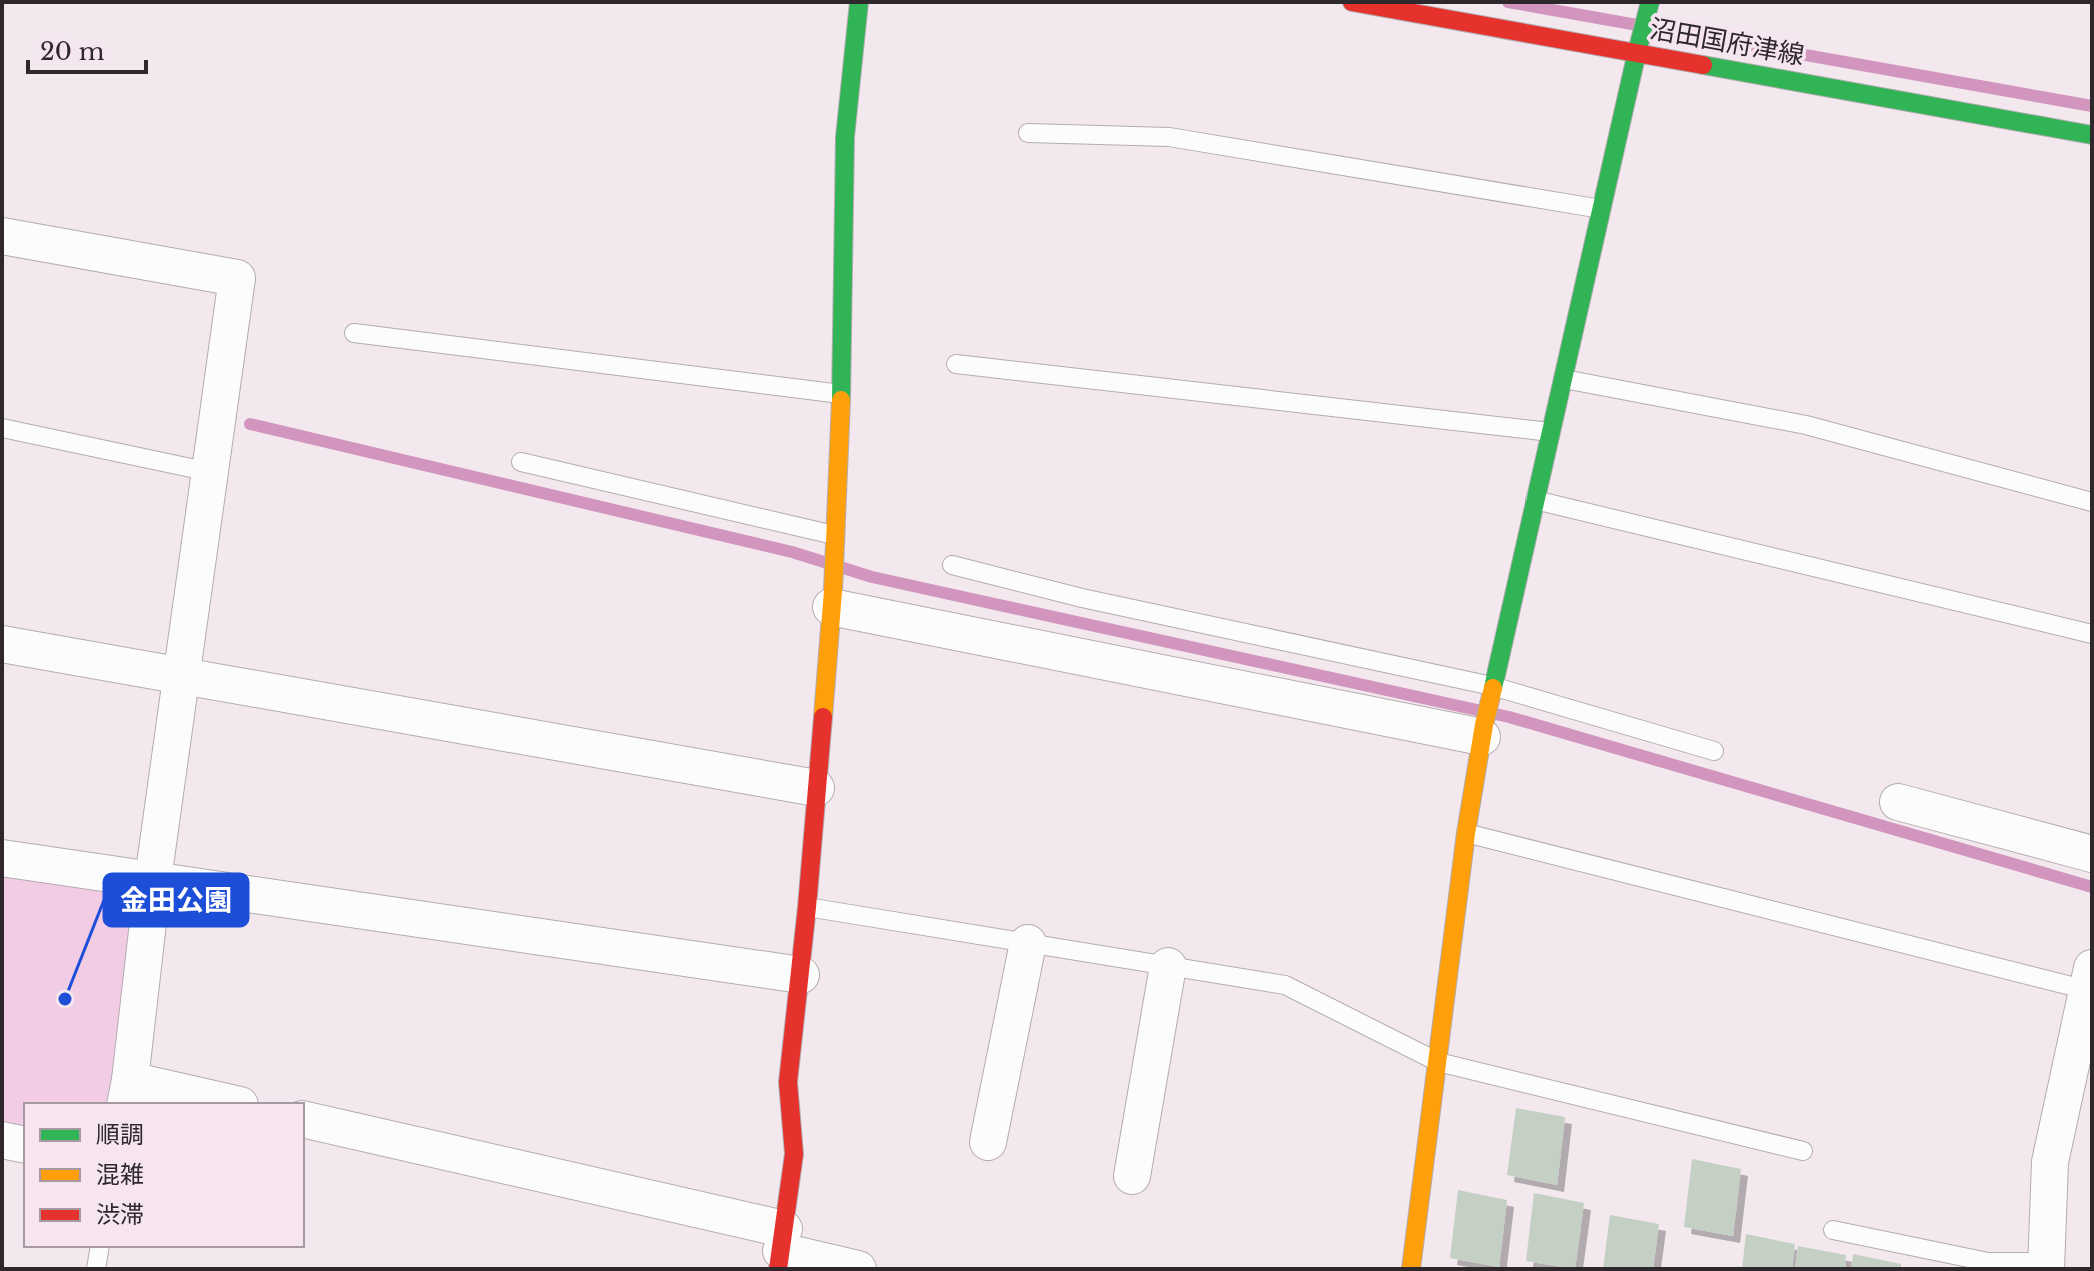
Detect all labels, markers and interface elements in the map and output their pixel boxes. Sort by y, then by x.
street label: 沼田国府津線 [1647,13,1807,71]
scale bar [28,24,146,74]
text: 20 m [40,37,105,66]
callout: 金田公園 [104,874,248,926]
text: 金田公園 [120,883,232,918]
legend [24,1103,304,1247]
text: 順調 [96,1120,144,1149]
text: 混雑 [96,1160,144,1189]
text: 渋滞 [96,1200,144,1229]

